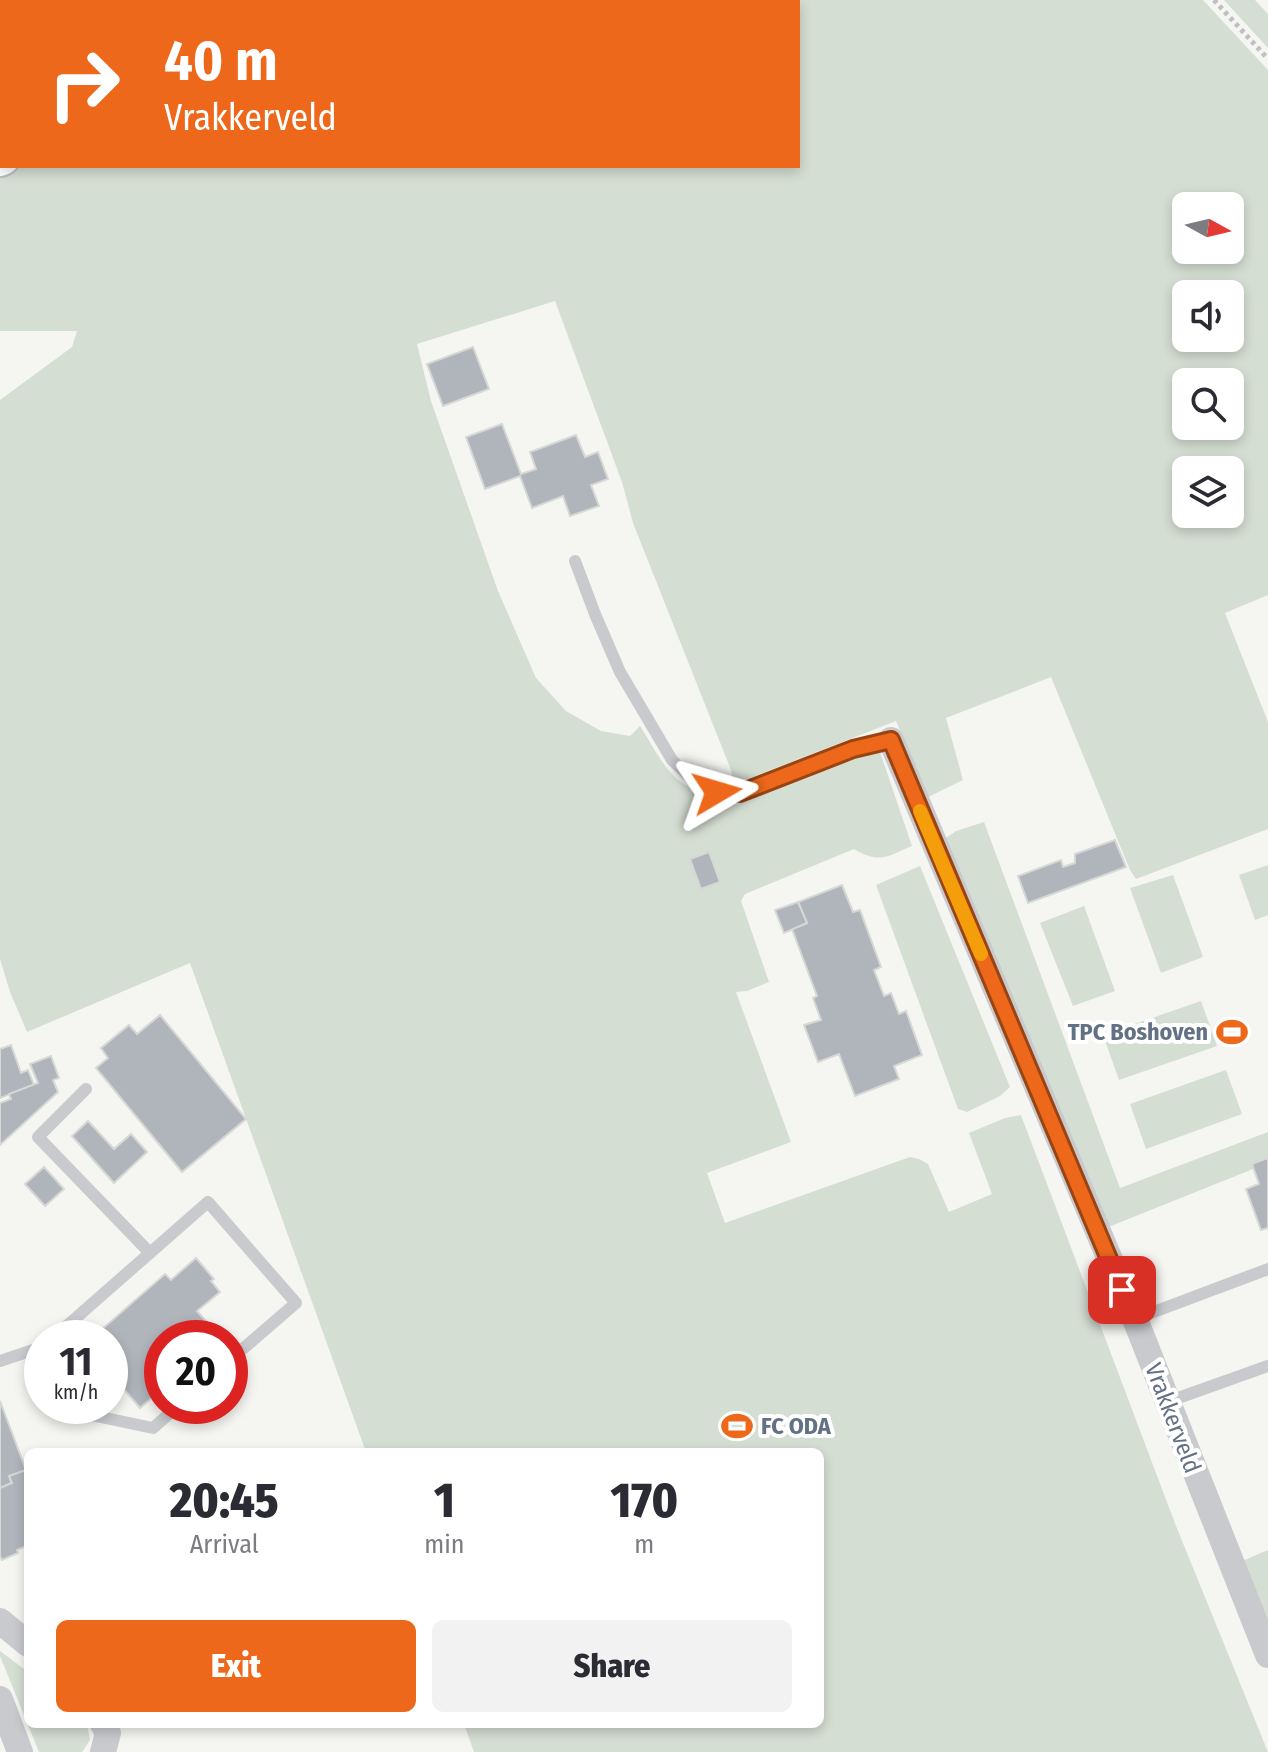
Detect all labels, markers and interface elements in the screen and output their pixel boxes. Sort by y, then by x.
text: 40 m [164,28,278,95]
icon: right [32,32,136,136]
text: Vrakkerveld [164,96,337,140]
north arrow [1172,192,1244,264]
map controls [1172,192,1244,528]
button: sound [1172,280,1244,352]
button: search [1172,368,1244,440]
button: layers [1172,456,1244,528]
position arrow [675,750,759,834]
sports icon: TPC Boshoven [1215,1015,1249,1049]
place label: TPC Boshoven [1068,1018,1208,1046]
pin [1088,1256,1156,1324]
icon: arrive [1100,1268,1144,1312]
speed limit sign: 20 [144,1320,248,1424]
text: 11 [59,1338,93,1386]
street label: Vrakkerveld [1139,1359,1207,1477]
text: km/h [54,1380,98,1404]
sports icon: FC ODA [720,1409,754,1443]
place label: FC ODA [761,1412,832,1440]
text: 20:45 [170,1472,279,1530]
text: 1 [434,1472,455,1530]
text: 170 [610,1472,678,1530]
text: Arrival [190,1529,259,1560]
text: min [424,1529,465,1560]
text: m [634,1529,654,1560]
button: Exit [56,1620,416,1712]
button: Share [432,1620,792,1712]

